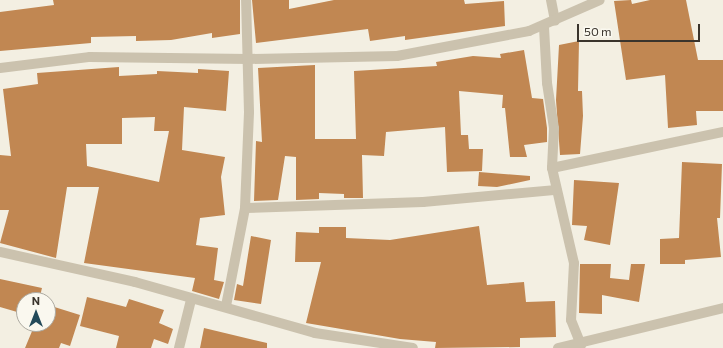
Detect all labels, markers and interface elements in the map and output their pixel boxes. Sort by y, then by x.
scale bar [579,16,702,42]
text: 50 m [584,24,612,38]
north arrow [16,292,56,332]
text: N [32,294,40,307]

